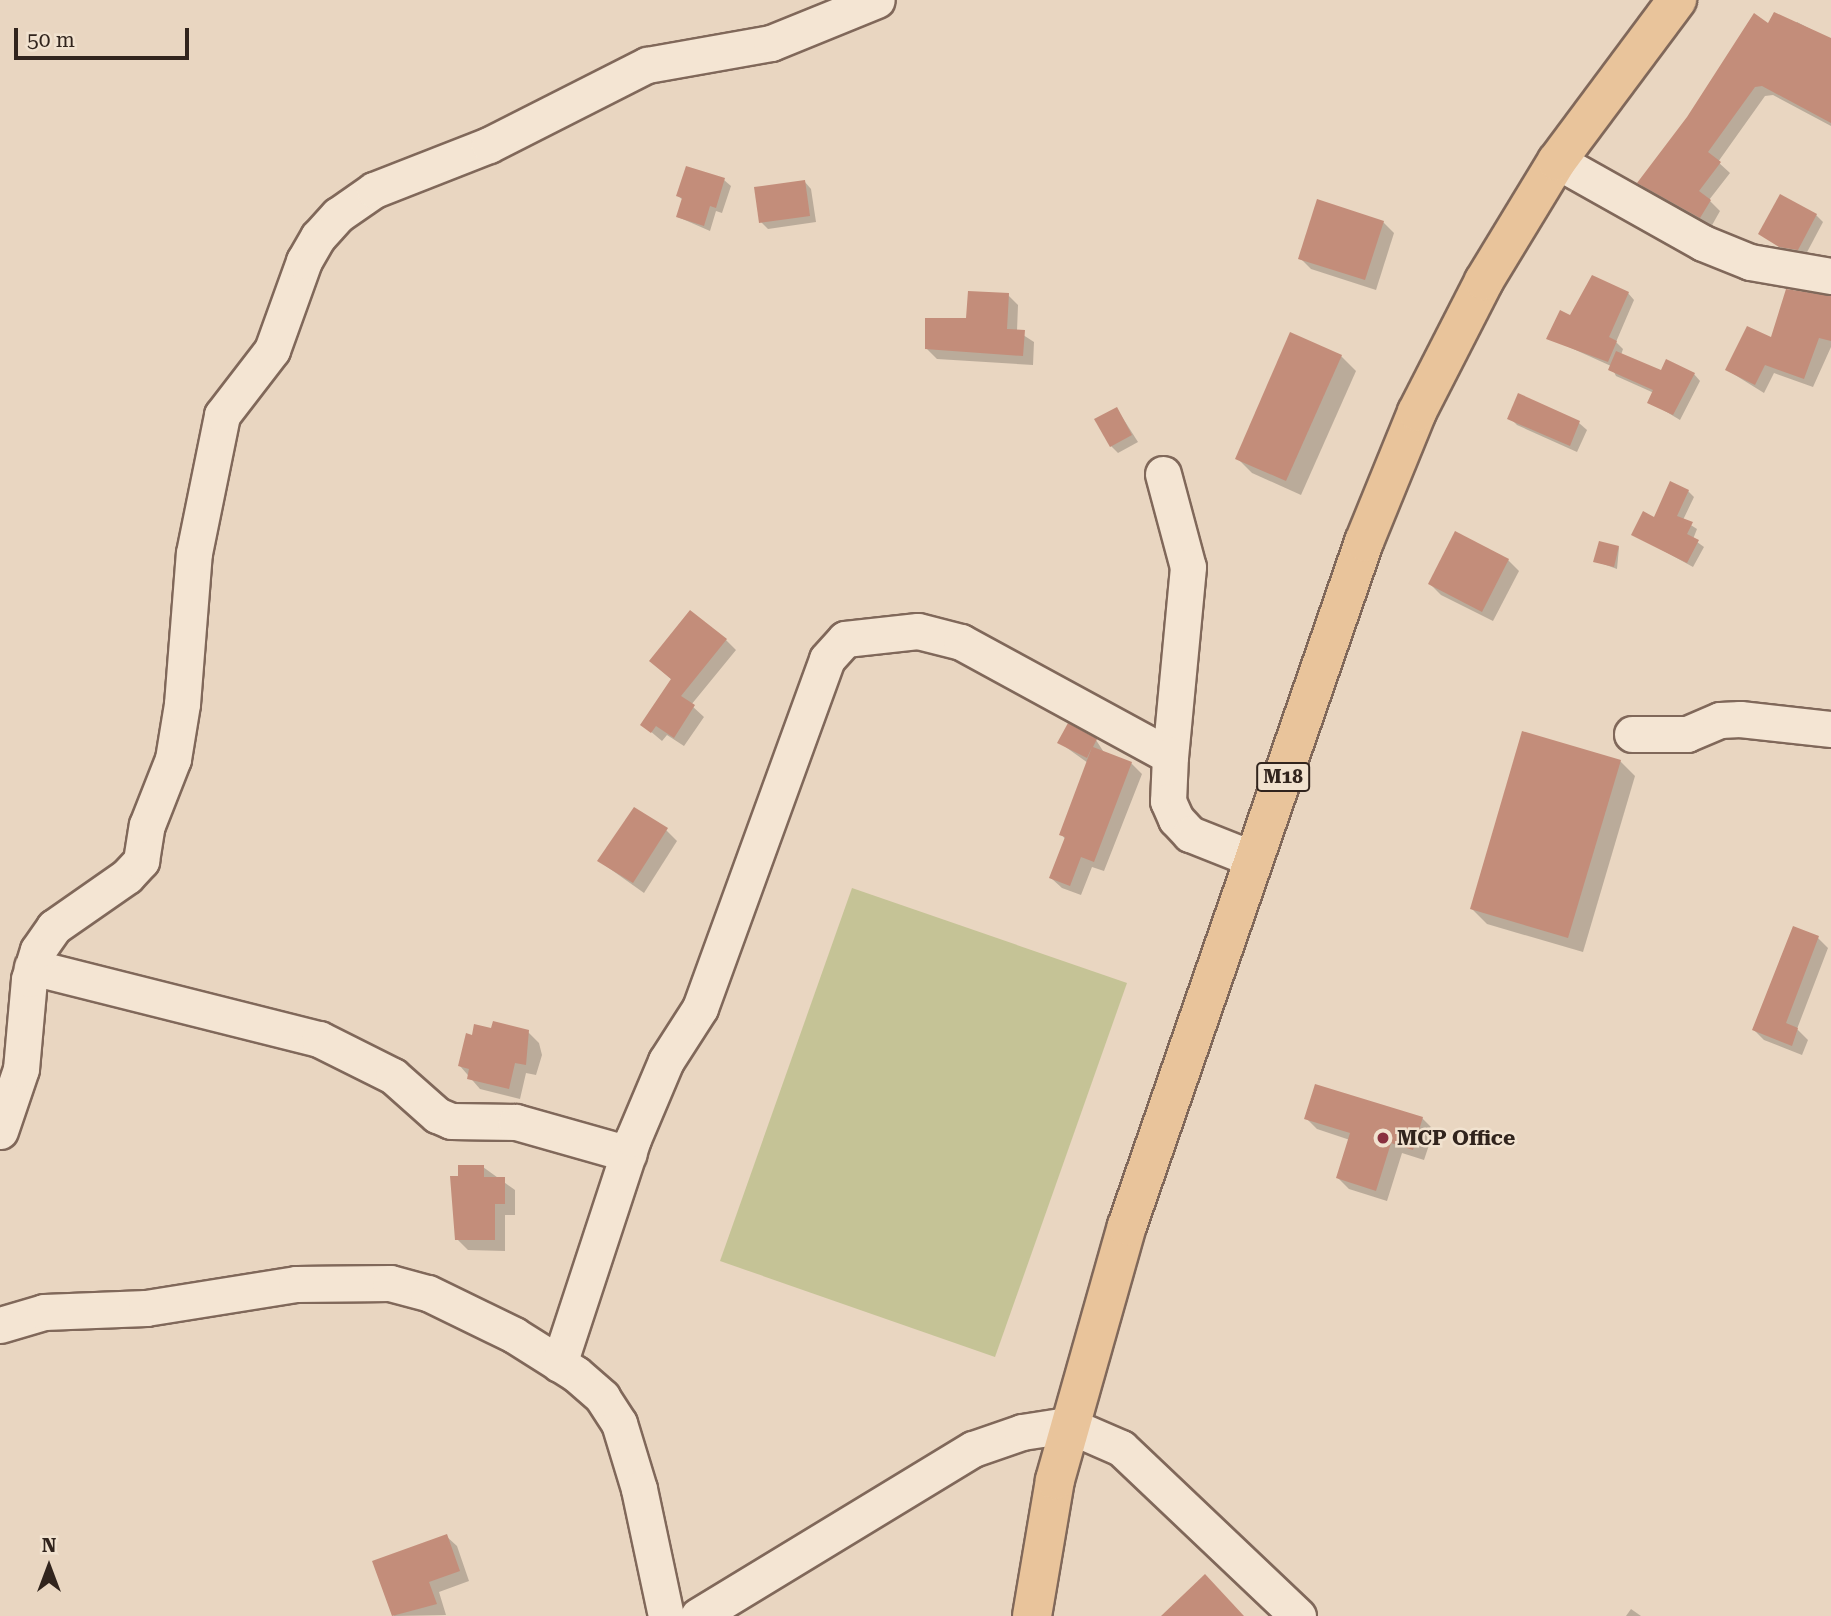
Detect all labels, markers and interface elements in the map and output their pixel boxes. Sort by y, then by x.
scale bar [18,14,192,58]
text: 50 m [27,28,75,52]
road number: M18 [1255,762,1311,792]
place label: MCP Office [1397,1125,1515,1151]
marker: MCP Office [1375,1130,1391,1146]
north arrow [14,1532,84,1602]
text: N [42,1534,56,1557]

